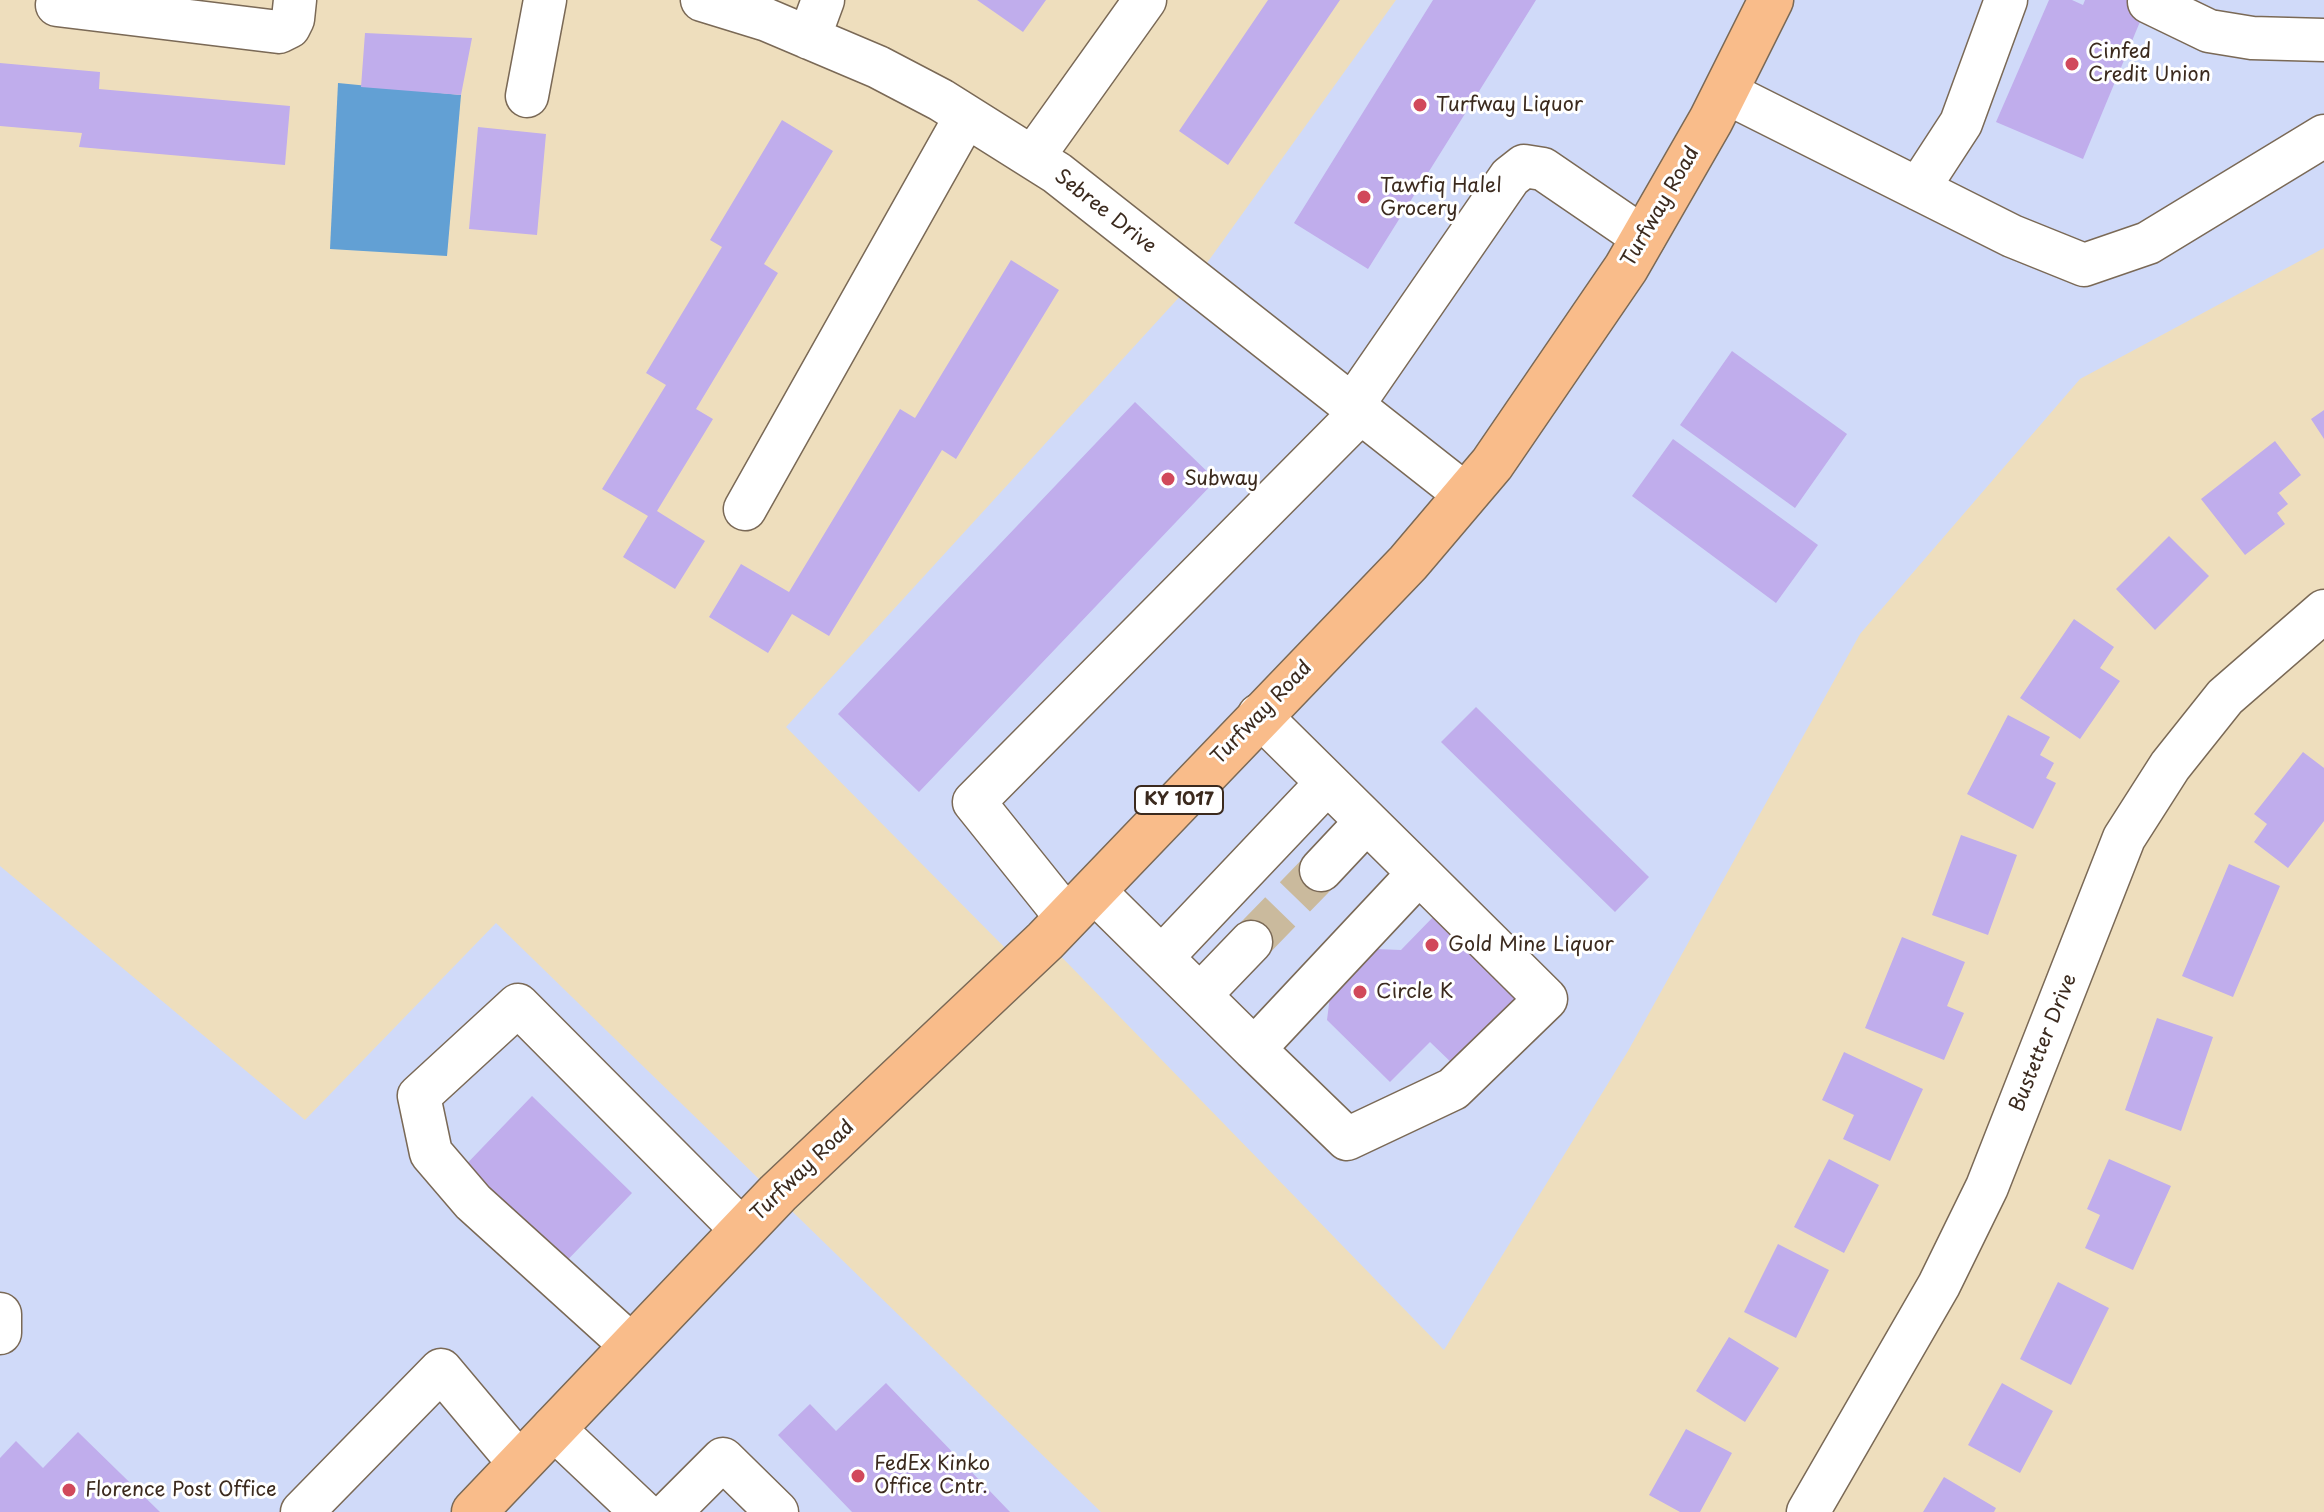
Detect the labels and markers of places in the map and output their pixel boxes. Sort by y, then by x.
place label: Cinfed Credit Union [2088,40,2211,87]
marker: Cinfed Credit Union [2063,55,2081,73]
place label: Turfway Liquor [1436,93,1583,117]
marker: Turfway Liquor [1411,96,1429,114]
place label: Tawfiq Halel Grocery [1380,174,1502,221]
marker: Tawfiq Halel Grocery [1355,188,1373,206]
place label: Subway [1184,467,1258,491]
marker: Subway [1159,470,1177,488]
place label: Gold Mine Liquor [1448,933,1614,957]
marker: Gold Mine Liquor [1423,936,1441,954]
place label: Circle K [1376,980,1453,1004]
marker: Circle K [1351,983,1369,1001]
place label: FedEx Kinko Office Cntr. [874,1452,990,1499]
marker: FedEx Kinko Office Cntr. [849,1467,867,1485]
place label: Florence Post Office [85,1478,277,1502]
marker: Florence Post Office [60,1481,78,1499]

